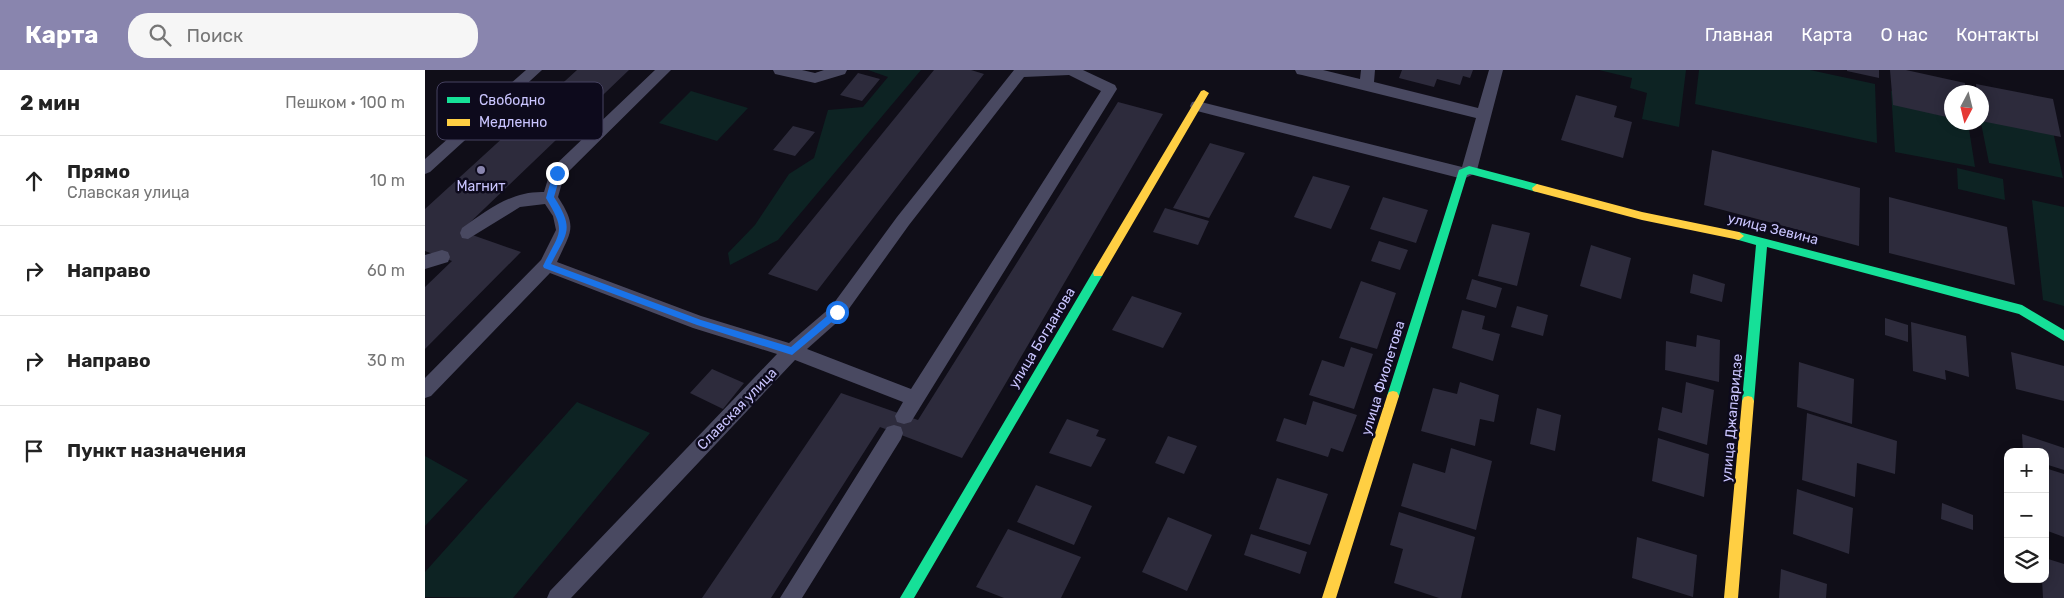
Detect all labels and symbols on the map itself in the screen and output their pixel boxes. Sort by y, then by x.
legend [437,82,603,140]
north arrow [1944,85,1989,130]
text: Свободно [479,92,545,109]
text: Медленно [479,114,547,131]
route end [546,162,569,185]
marker: Магнит [475,164,487,176]
place label: Магнит [456,178,506,195]
street label: улица Зевина [1726,210,1820,248]
street label: улица Богданова [1005,284,1079,392]
route start [826,301,849,324]
street label: улица Фиолетова [1357,319,1409,437]
street label: улица Джапаридзе [1718,353,1746,483]
street label: Славская улица [694,364,780,454]

